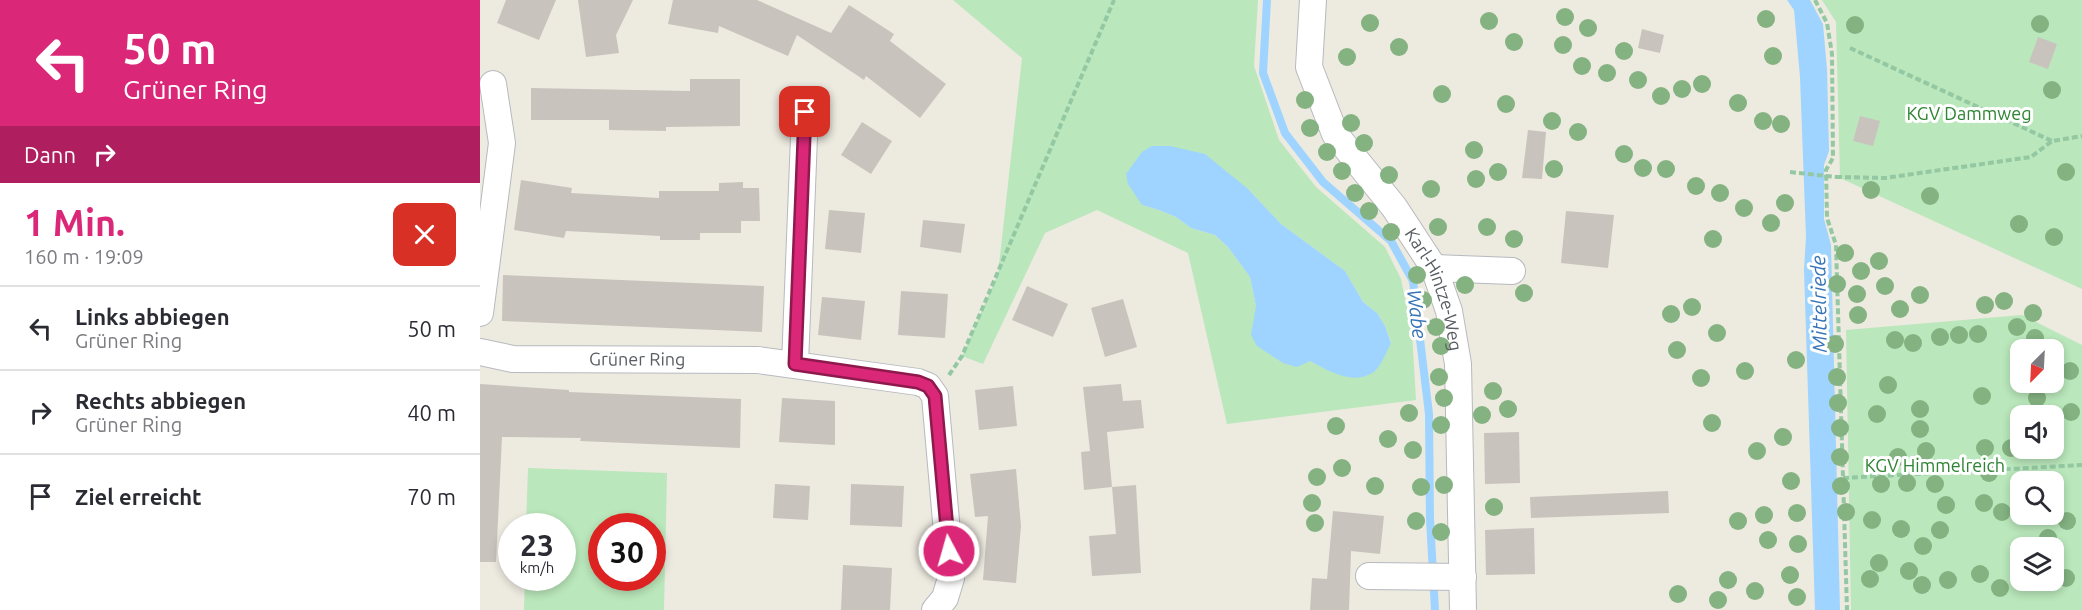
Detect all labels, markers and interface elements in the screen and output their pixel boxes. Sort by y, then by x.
icon: left [24,24,102,102]
text: 50 m [123,25,217,72]
text: Grüner Ring [123,74,268,104]
pin [779,86,830,137]
icon: arrive [788,95,821,128]
park label: KGV Dammweg [1906,103,2032,123]
icon: right [88,138,121,171]
text: Dann [24,142,76,167]
text: 1 Min. [24,202,125,243]
button: close [393,203,456,266]
street label: Karl-Hintze-Weg [1402,224,1467,352]
text: 160 m · 19:09 [24,245,144,268]
water label: Mittelriede [1806,255,1831,353]
water label: Wabe [1403,288,1432,340]
text: Links abbiegen [75,304,230,329]
icon: left [24,312,57,345]
text: 50 m [407,316,456,341]
text: Grüner Ring [75,329,182,352]
north arrow [2010,339,2064,393]
map controls [2010,339,2064,591]
street label: Grüner Ring [589,348,686,369]
text: Rechts abbiegen [75,388,246,413]
icon: right [24,396,57,429]
text: 40 m [407,400,456,425]
button: sound [2010,405,2064,459]
text: Grüner Ring [75,413,182,436]
park label: KGV Himmelreich [1865,455,2005,475]
button: search [2010,471,2064,525]
icon: arrive [24,480,57,513]
text: Ziel erreicht [75,484,202,509]
text: 70 m [407,484,456,509]
speed limit sign: 30 [588,513,666,591]
position arrow [917,519,981,583]
text: 23 [520,528,554,562]
button: layers [2010,537,2064,591]
text: km/h [520,559,554,576]

